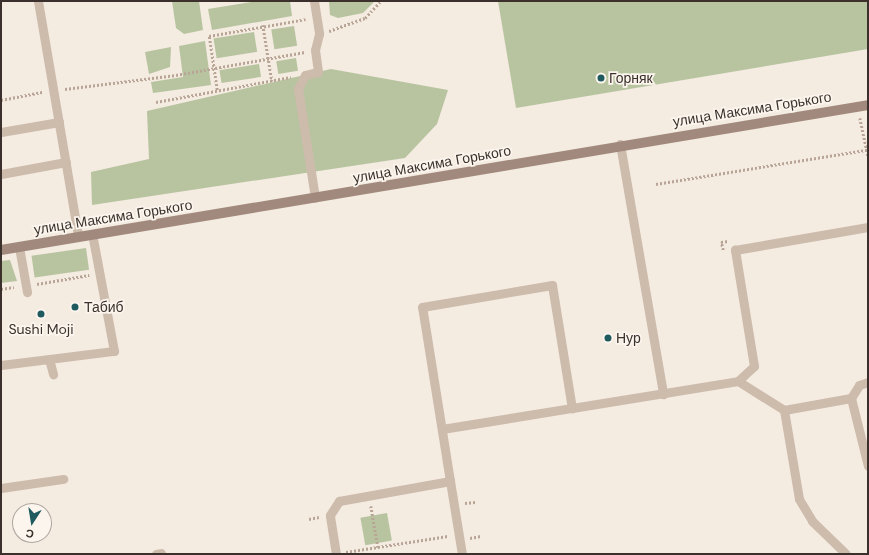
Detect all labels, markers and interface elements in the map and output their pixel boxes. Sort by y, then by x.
place label: Горняк [609,70,653,86]
marker: Горняк [596,73,606,83]
street label: улица Максима Горького [672,88,832,130]
street label: улица Максима Горького [352,142,512,186]
street label: улица Максима Горького [33,196,193,238]
place label: Табиб [84,299,124,315]
marker: Табиб [69,301,81,313]
marker: Sushi Moji [36,309,46,319]
place label: Sushi Moji [8,321,74,337]
place label: Нур [616,330,641,346]
marker: Нур [603,333,613,343]
north arrow [12,503,52,543]
text: С [24,526,35,541]

